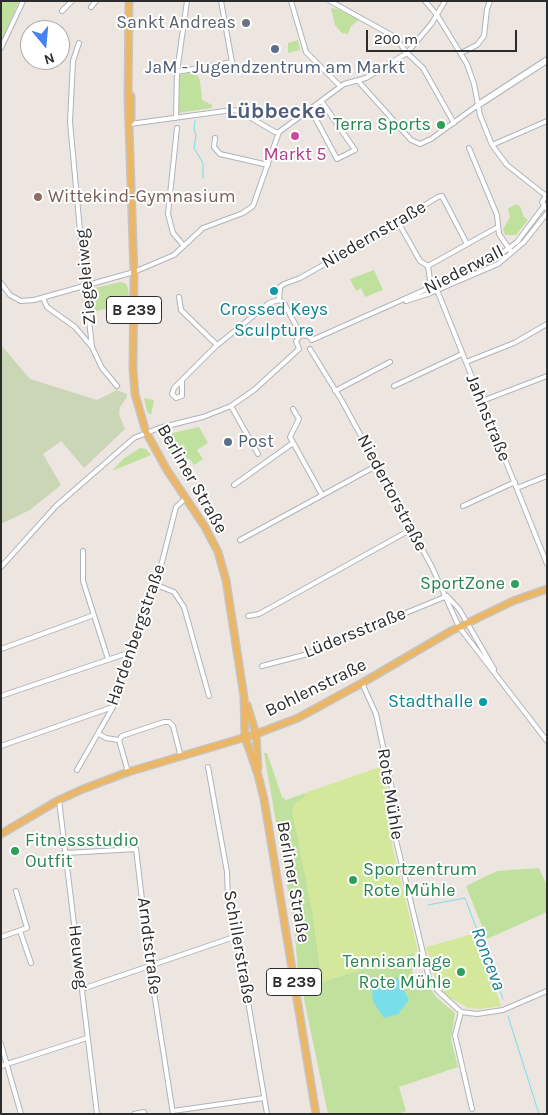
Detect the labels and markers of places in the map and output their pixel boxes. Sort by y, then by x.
place label: Sankt Andreas [116,12,236,34]
marker: Sankt Andreas [240,17,252,29]
marker: JaM - Jugendzentrum am Markt [269,43,281,55]
place label: JaM - Jugendzentrum am Markt [145,57,405,79]
place label: Terra Sports [333,114,431,136]
marker: Terra Sports [435,119,447,131]
marker: Markt 5 [289,130,301,142]
place label: Markt 5 [263,144,327,166]
place label: Wittekind-Gymnasium [48,186,236,208]
marker: Wittekind-Gymnasium [32,191,44,203]
marker: Crossed Keys Sculpture [268,285,280,297]
place label: Crossed Keys Sculpture [220,299,328,342]
place label: Post [238,431,274,453]
marker: Post [222,436,234,448]
place label: SportZone [420,573,505,595]
marker: SportZone [509,578,521,590]
place label: Stadthalle [388,691,473,713]
marker: Stadthalle [477,696,489,708]
place label: Fitnessstudio Outfit [25,830,139,872]
marker: Fitnessstudio Outfit [9,845,21,857]
place label: Sportzentrum Rote Mühle [363,859,477,902]
marker: Sportzentrum Rote Mühle [347,874,359,886]
place label: Tennisanlage Rote Mühle [342,951,451,994]
marker: Tennisanlage Rote Mühle [455,966,467,978]

